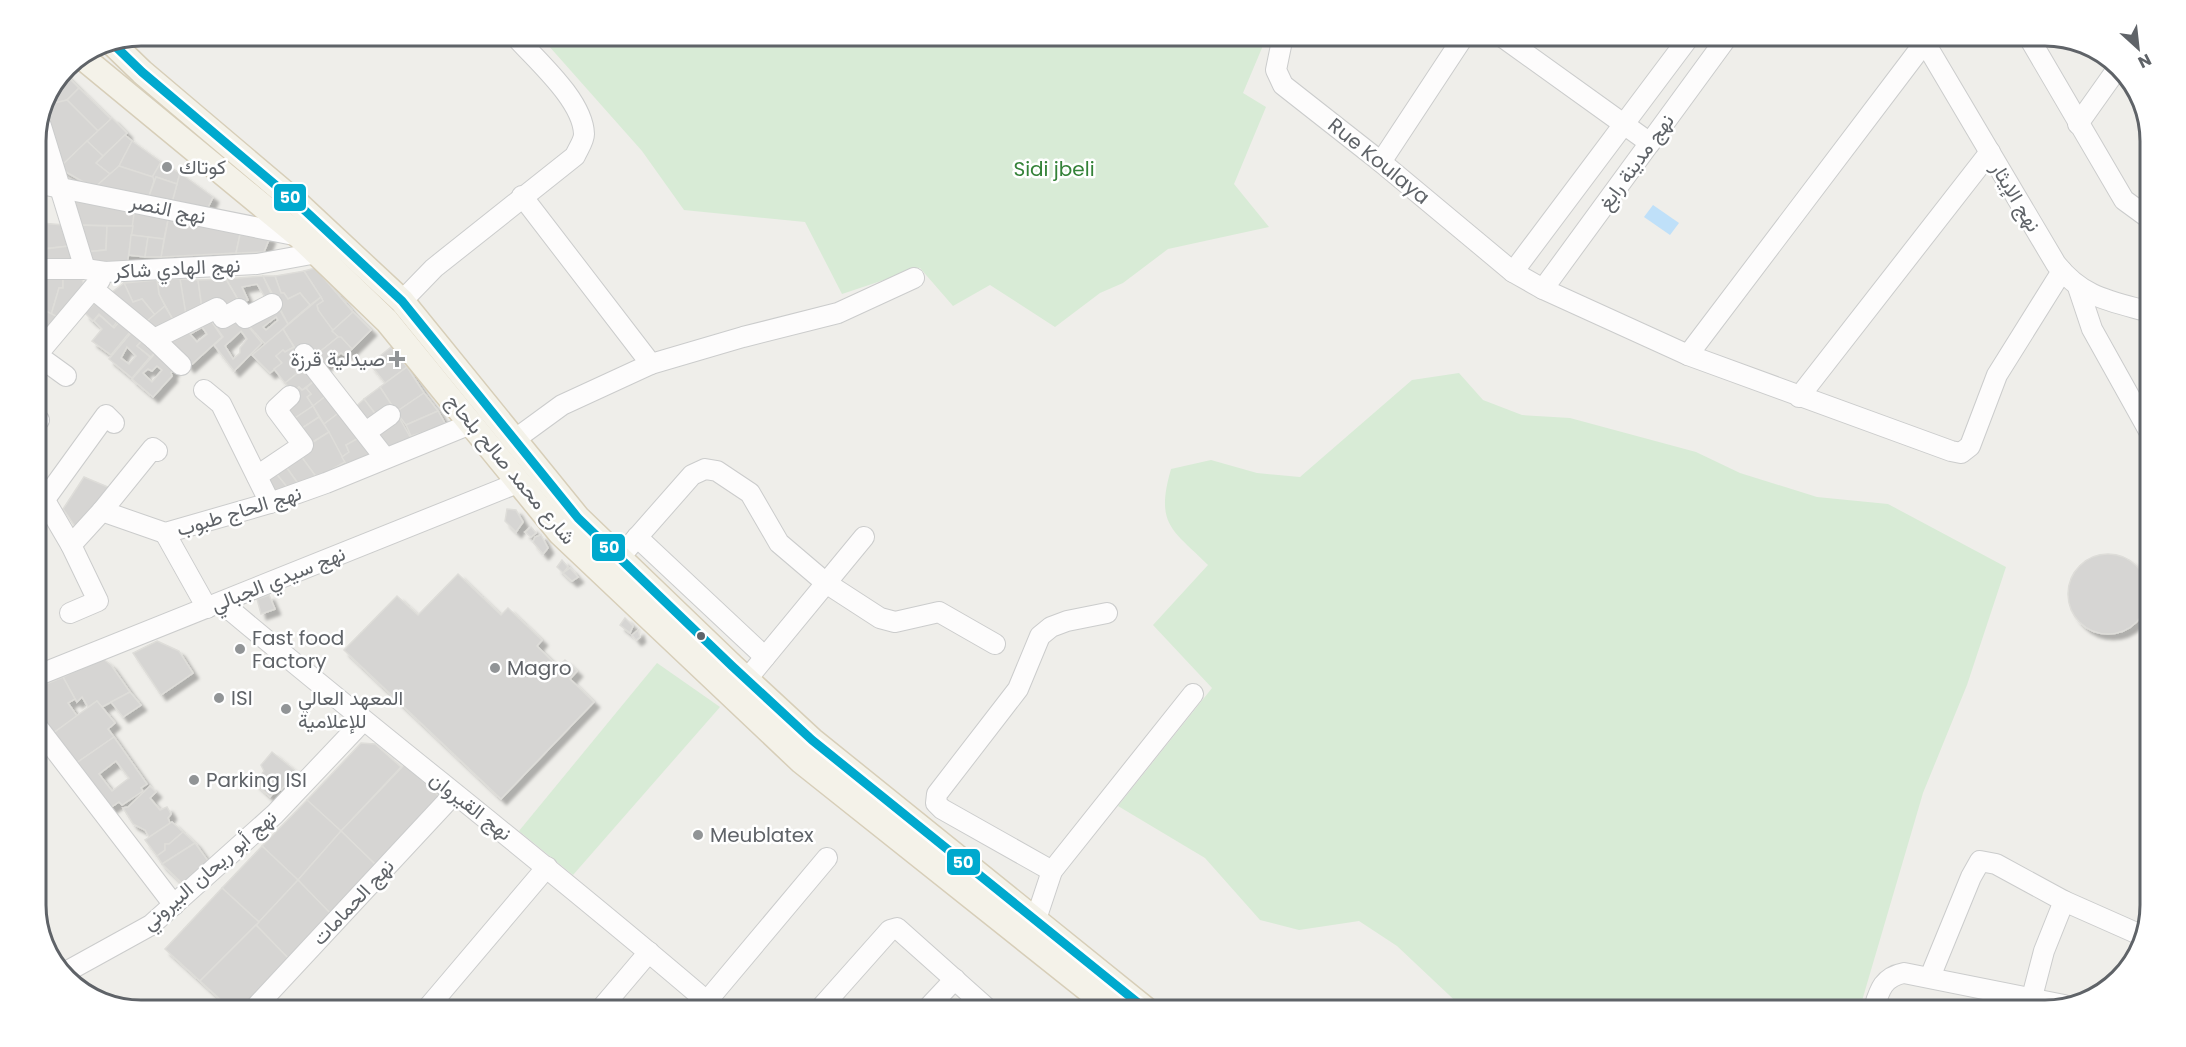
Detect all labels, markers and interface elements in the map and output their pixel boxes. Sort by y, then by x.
north arrow [2108,18,2168,78]
text: N [2134,48,2155,74]
street label: نهج مدينة رابغ [1592,108,1680,216]
street label: Rue Koulaya [1322,111,1436,211]
place label: كوتاك [179,153,226,181]
park label: Sidi jbeli [1013,155,1095,183]
street label: نهج الإيثار [1984,156,2048,237]
marker: كوتاك [160,160,174,174]
line badge: 50 [273,183,307,212]
text: 50 [280,186,300,209]
street label: نهج النصر [127,187,208,231]
street label: نهج الهادي شاكر [112,251,241,288]
place label: صيدلية قرزة [290,345,385,373]
marker: صيدلية قرزة [390,352,404,366]
street label: شارع محمد صالح بلحاج [440,388,582,550]
street label: نهج الحاج طبوب [173,479,305,543]
line badge: 50 [591,533,626,562]
text: 50 [599,536,619,559]
street label: نهج سيدي الجبالي [207,539,351,622]
place label: Fast food Factory [252,624,344,675]
unlabelled marker [695,630,707,642]
marker: Fast food Factory [233,642,247,656]
place label: Magro [507,654,572,682]
marker: Magro [488,661,502,675]
place label: ISI [231,684,253,712]
place label: المعهد العالي للإعلامية [298,684,403,735]
marker: ISI [212,691,226,705]
marker: المعهد العالي للإعلامية [279,702,293,716]
street label: نهج القيروان [424,765,518,847]
place label: Parking ISI [206,766,307,794]
marker: Parking ISI [187,773,201,787]
street label: نهج أبو ريحان البيروني [135,803,285,939]
place label: Meublatex [710,821,814,849]
marker: Meublatex [691,828,705,842]
line badge: 50 [946,848,981,876]
text: 50 [953,851,973,874]
street label: نهج الحمامات [306,853,400,951]

